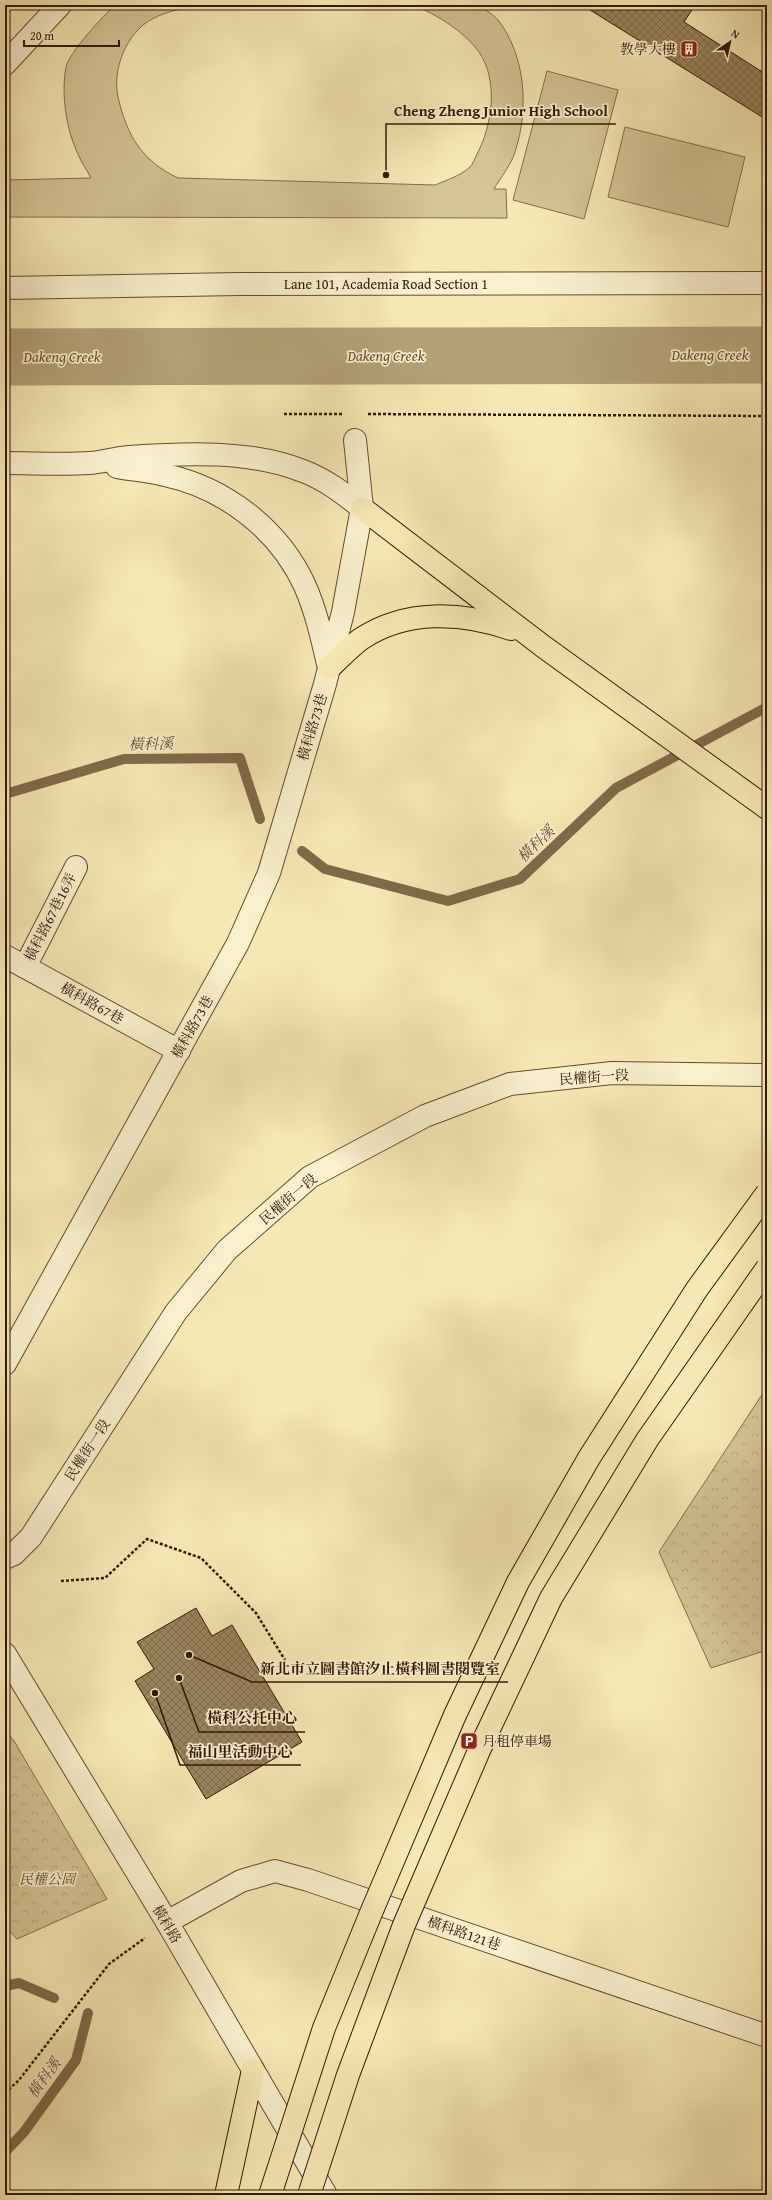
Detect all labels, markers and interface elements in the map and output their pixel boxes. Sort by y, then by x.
scale bar [24,22,119,48]
north arrow [710,22,750,62]
text: N [728,25,744,43]
text: 20 m [30,27,54,44]
place label: 教學大樓 [620,39,676,59]
building icon: 教學大樓 [679,39,699,59]
callout: Cheng Zheng Junior High School [386,97,616,124]
text: Cheng Zheng Junior High School [394,100,608,121]
street label: Lane 101, Academia Road Section 1 [284,274,488,294]
water label: Dakeng Creek [670,344,749,365]
water label: Dakeng Creek [346,345,425,366]
water label: Dakeng Creek [22,346,101,367]
street label: 橫科路73巷 [292,691,332,763]
water label: 橫科溪 [128,733,176,754]
water label: 橫科溪 [512,819,561,867]
street label: 橫科路67巷16弄 [19,869,81,965]
street label: 橫科路67巷 [57,977,127,1029]
street label: 橫科路73巷 [166,992,218,1062]
street label: 民權街一段 [558,1065,630,1089]
street label: 民權街一段 [255,1169,321,1229]
street label: 民權街一段 [60,1415,114,1485]
callout: 新北市立圖書館汐止橫科圖書閱覽室 [252,1655,508,1682]
text: 新北市立圖書館汐止橫科圖書閱覽室 [260,1658,500,1679]
callout: 橫科公托中心 [199,1705,305,1732]
text: 橫科公托中心 [207,1707,297,1728]
parking icon: 月租停車場 [459,1731,479,1751]
place label: 月租停車場 [482,1731,552,1751]
callout: 福山里活動中心 [180,1738,301,1765]
text: 福山里活動中心 [187,1741,293,1762]
park label: 民權公園 [19,1869,77,1889]
street label: 橫科路 [148,1901,186,1947]
street label: 橫科路121巷 [425,1911,503,1955]
water label: 橫科溪 [22,2052,66,2102]

